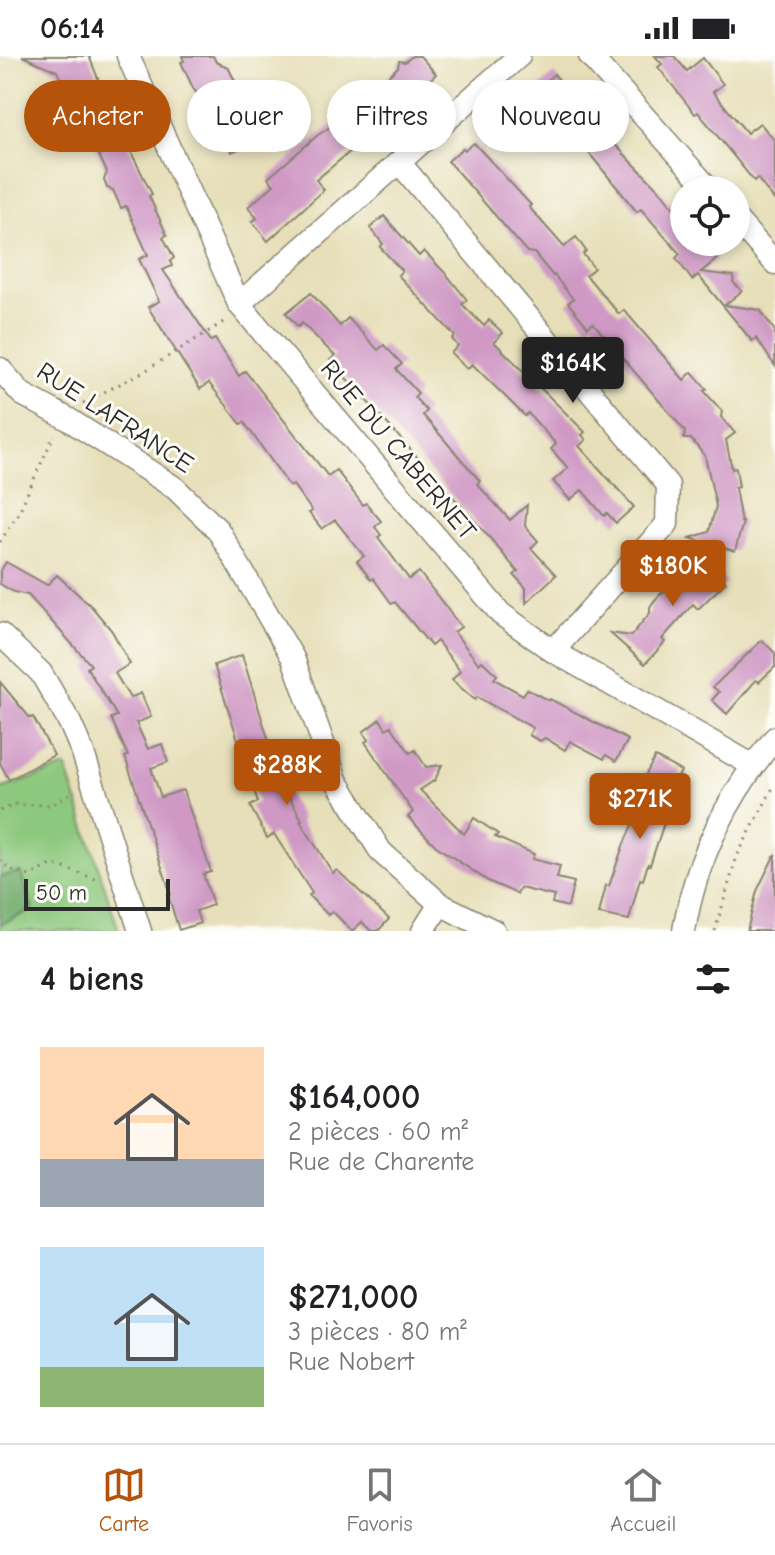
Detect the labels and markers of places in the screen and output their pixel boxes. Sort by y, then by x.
pin: $164K [517,337,629,405]
pin: $180K [617,540,729,608]
pin: $288K [231,739,343,807]
pin: $271K [584,773,696,841]

